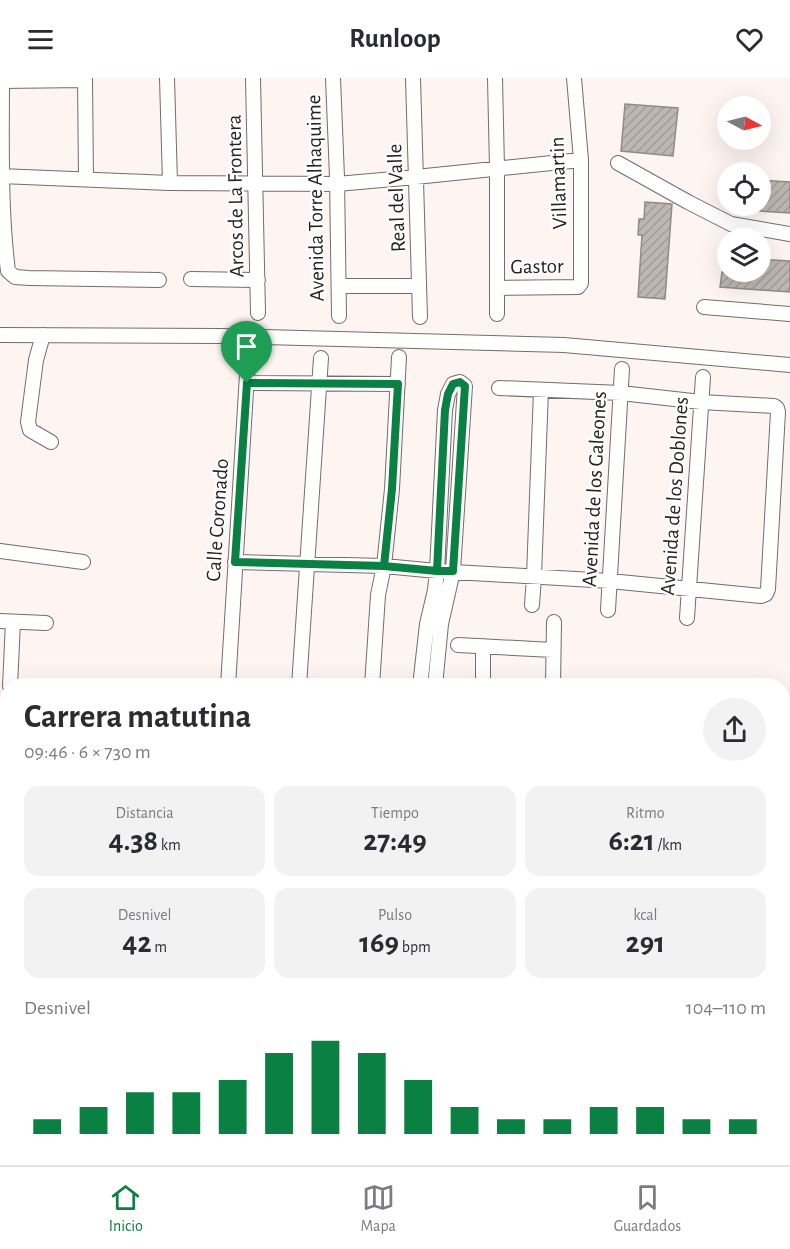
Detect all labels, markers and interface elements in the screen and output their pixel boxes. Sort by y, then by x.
icon: menu [24,23,57,56]
icon: heart [733,23,766,56]
text: Runloop [349,25,441,52]
street label: Avenida Torre Alhaquime [303,95,328,301]
north arrow [717,96,771,150]
map controls [717,96,771,282]
street label: Arcos de La Frontera [224,114,247,277]
street label: Villamartin [546,136,571,230]
street label: Real del Valle [384,143,409,253]
button: locate [717,162,771,216]
button: layers [717,228,771,282]
street label: Gastor [510,256,564,277]
pin [221,321,272,383]
icon: arrive [230,330,263,363]
street label: Avenida de los Galeones [579,391,610,587]
street label: Avenida de los Doblones [657,396,692,596]
street label: Calle Coronado [203,458,232,582]
button: share [703,698,766,761]
text: Carrera matutina [24,701,251,734]
text: 09:46 · 6 × 730 m [24,742,151,762]
text: Distancia [116,805,174,821]
text: Tiempo [371,805,419,821]
text: Ritmo [626,805,665,821]
text: 4.38 [108,826,158,856]
text: 27:49 [363,826,427,856]
text: 6:21 [609,826,655,856]
text: km [158,837,181,853]
text: /km [655,837,682,853]
text: Desnivel [118,907,171,923]
text: Pulso [378,907,412,923]
text: kcal [633,907,658,923]
text: 42 [122,928,152,958]
text: 169 [359,928,399,958]
text: 291 [626,928,665,958]
text: m [152,939,167,955]
text: bpm [399,939,431,955]
text: Desnivel [24,998,91,1018]
text: 104–110 m [686,998,766,1018]
tab: Inicio [109,1181,143,1236]
tab: Mapa [361,1181,396,1236]
tab: Guardados [614,1181,681,1236]

